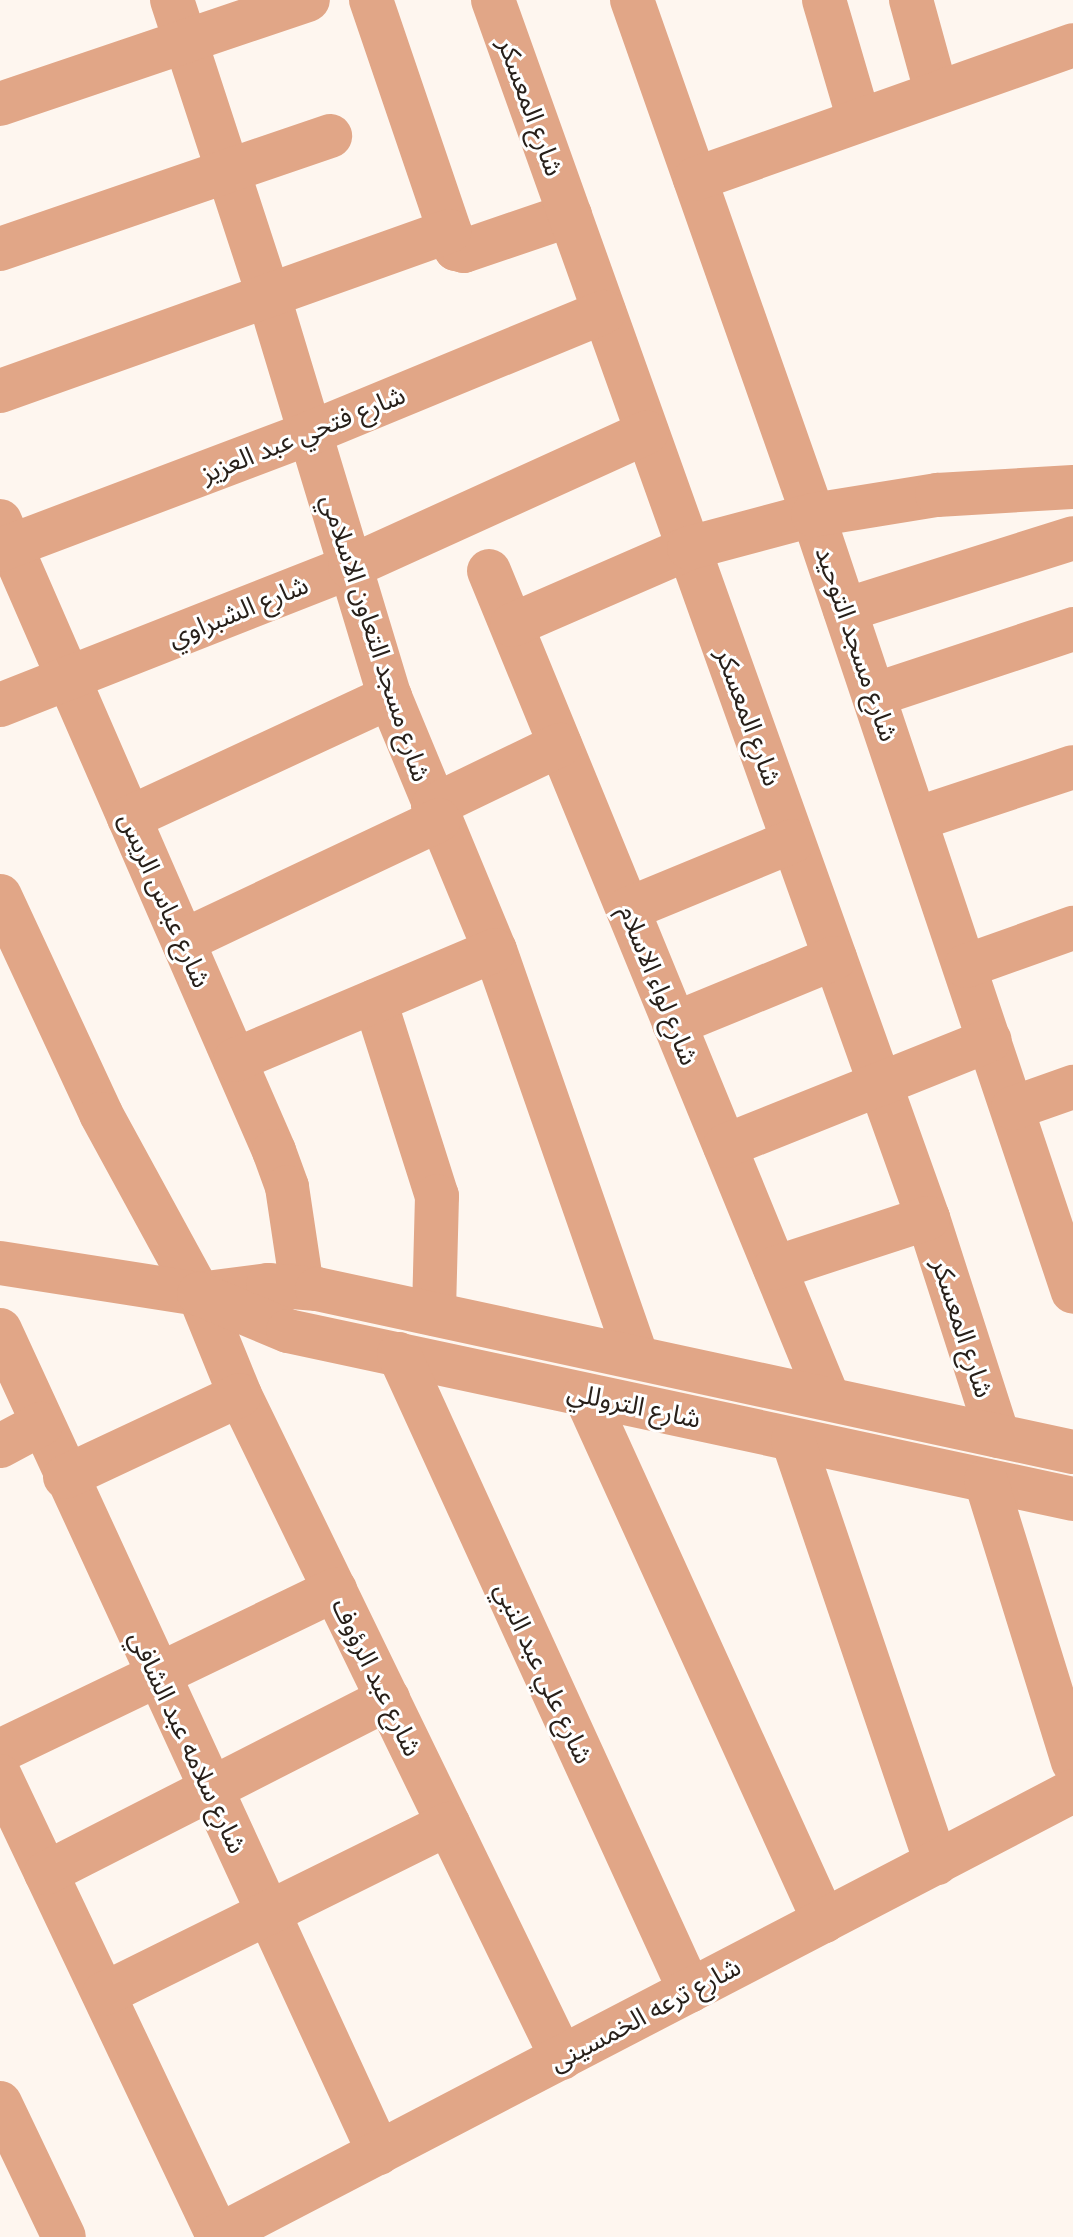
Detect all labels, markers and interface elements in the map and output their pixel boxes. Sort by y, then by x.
street label: شارع المعسكر [492,34,570,180]
street label: شارع فتحي عبد العزيز [196,379,410,489]
street label: شارع مسجد التعاون الاسلامي [315,491,437,785]
street label: شارع مسجد التوحيد [809,543,905,745]
street label: شارع الشبراوي [163,569,313,653]
street label: شارع المعسكر [710,644,788,790]
street label: شارع عباس الريس [112,808,218,992]
street label: شارع لواء الاسلام [613,900,705,1070]
street label: شارع المعسكر [926,1254,1000,1402]
street label: شارع التروللي [564,1376,704,1434]
street label: شارع علي عبد النبي [488,1577,600,1769]
street label: شارع عبد الرؤوف [325,1593,429,1761]
street label: شارع سلامه عبد الشافي [123,1626,253,1858]
street label: شارع ترعه الخمسينى [544,1951,746,2077]

